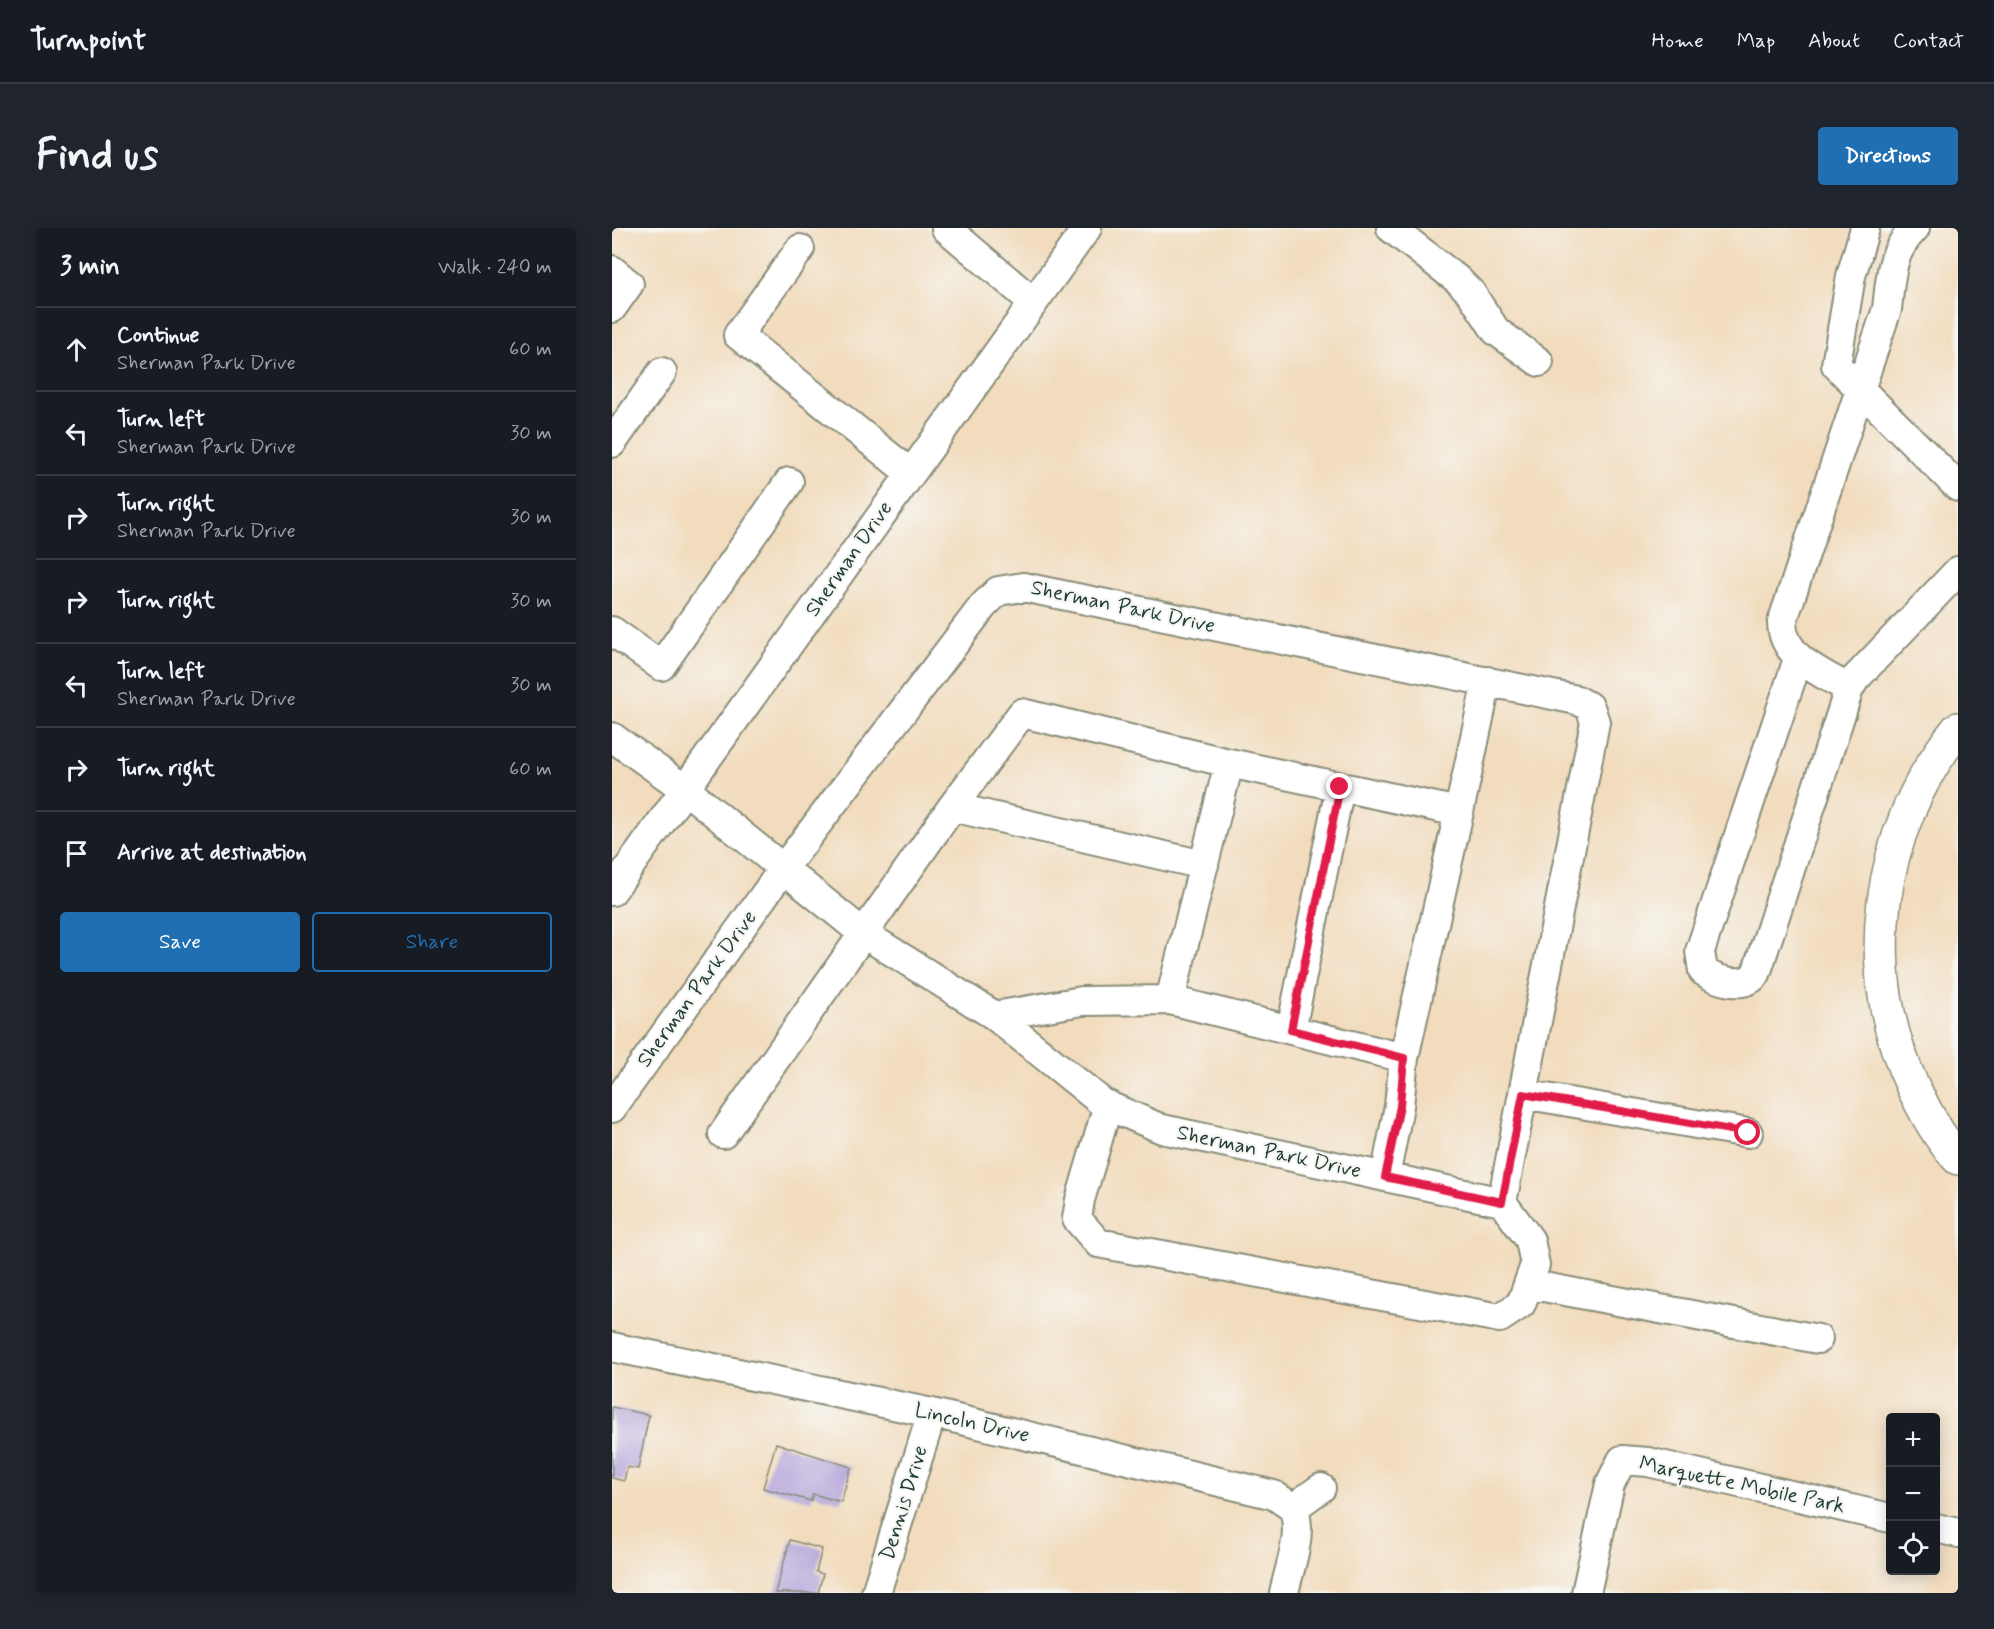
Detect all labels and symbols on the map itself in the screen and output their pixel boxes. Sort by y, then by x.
street label: Sherman Drive [799,496,899,622]
street label: Sherman Park Drive [1028,574,1218,640]
route end [1326,773,1352,799]
street label: Sherman Park Drive [630,905,764,1073]
street label: Sherman Park Drive [1174,1119,1364,1185]
route start [1734,1119,1760,1145]
street label: Lincoln Drive [912,1396,1032,1450]
street label: Dennis Drive [873,1442,935,1564]
street label: Marquette Mobile Park [1637,1450,1847,1520]

